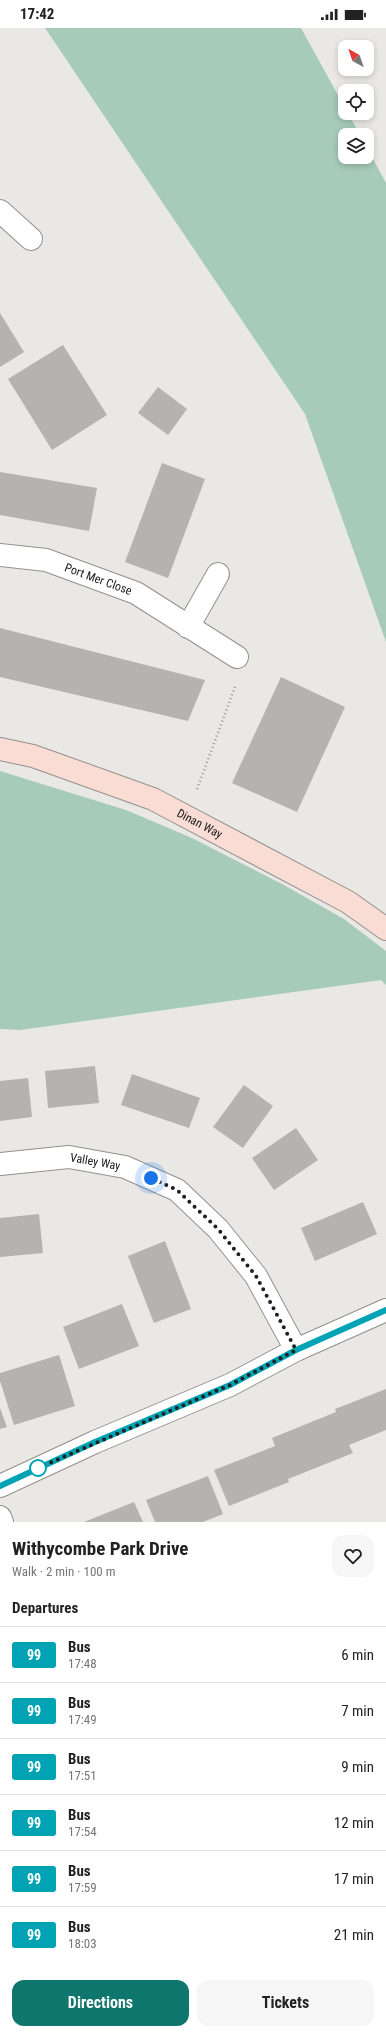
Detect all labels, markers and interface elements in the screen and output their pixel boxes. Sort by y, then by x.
text: 17:42 [20,5,54,23]
north arrow [338,40,374,76]
map controls [338,40,374,164]
button: locate [338,84,374,120]
button: layers [338,128,374,164]
street label: Port Mer Close [63,560,134,598]
street label: Dinan Way [175,806,225,841]
street label: Valley Way [69,1150,121,1173]
your location [141,1168,161,1188]
unlabelled marker [29,1459,47,1477]
button: heart [332,1535,374,1577]
text: Withycombe Park Drive [12,1537,188,1560]
text: Walk · 2 min · 100 m [12,1564,116,1579]
text: Departures [12,1599,78,1617]
text: Bus [68,1638,91,1656]
text: 6 min [341,1646,374,1664]
text: 99 [27,1647,41,1663]
text: 17:48 [68,1656,97,1671]
text: Bus [68,1694,91,1712]
text: 7 min [341,1702,374,1720]
text: 99 [27,1703,41,1719]
text: 17:49 [68,1712,97,1727]
text: Bus [68,1750,91,1768]
text: 9 min [341,1758,374,1776]
text: 99 [27,1759,41,1775]
text: 17:51 [68,1768,97,1783]
text: Bus [68,1806,91,1824]
text: 12 min [334,1814,374,1832]
text: 99 [27,1815,41,1831]
text: 17:54 [68,1824,97,1839]
text: Bus [68,1862,91,1880]
text: 17 min [334,1870,374,1888]
text: 99 [27,1871,41,1887]
text: 17:59 [68,1880,97,1895]
text: Bus [68,1918,91,1936]
text: 21 min [334,1926,374,1944]
text: 99 [27,1927,41,1943]
text: 18:03 [68,1936,97,1951]
button: Directions [12,1980,189,2026]
button: Tickets [197,1980,374,2026]

